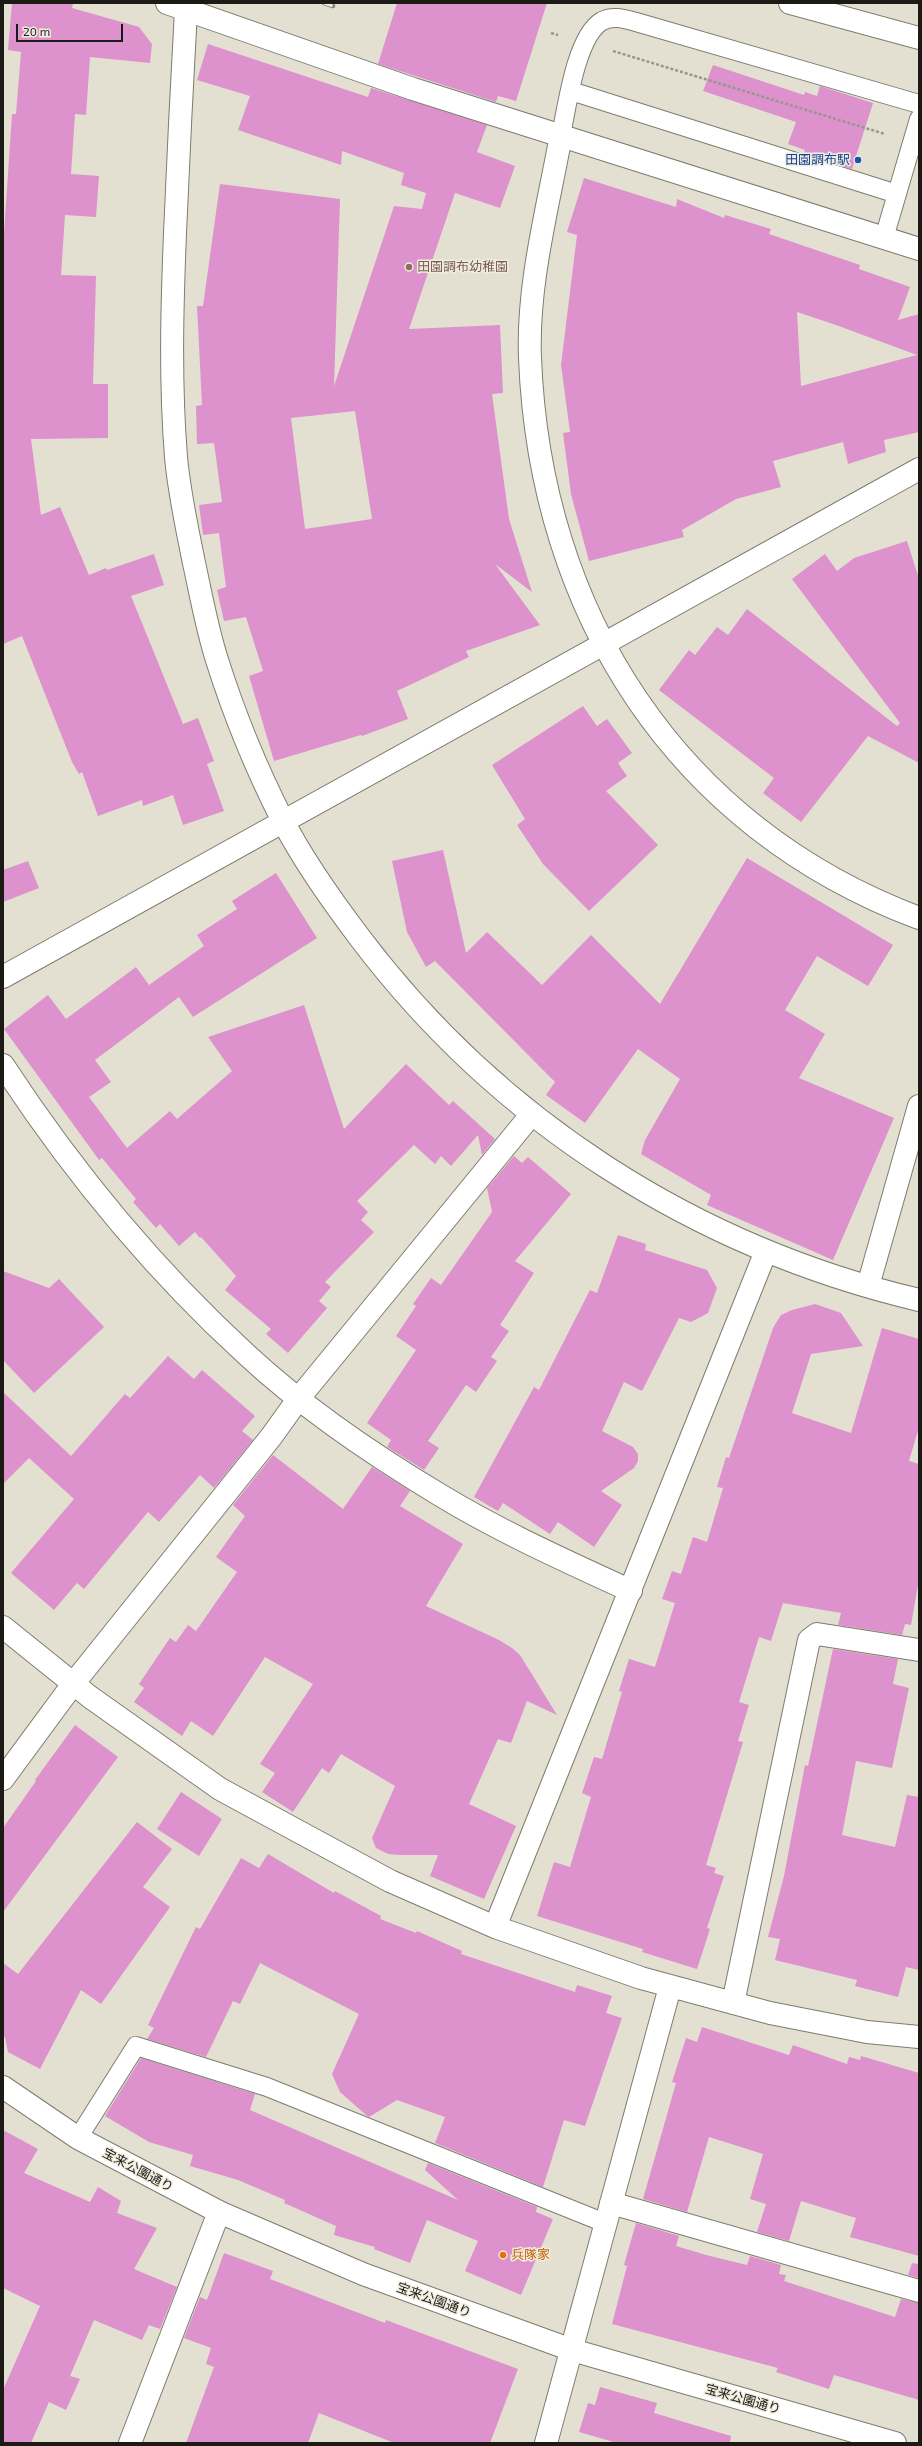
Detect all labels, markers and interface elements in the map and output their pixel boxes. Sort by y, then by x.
scale bar [18,16,125,42]
text: 20 m [23,24,50,38]
place label: 田園調布駅 [785,152,850,168]
marker: 田園調布駅 [853,155,863,165]
place label: 田園調布幼稚園 [417,259,508,275]
marker: 田園調布幼稚園 [404,262,414,272]
street label: 宝来公園通り [100,2145,176,2195]
place label: 兵隊家 [511,2247,550,2263]
marker: 兵隊家 [498,2250,508,2260]
street label: 宝来公園通り [395,2279,473,2321]
street label: 宝来公園通り [703,2381,783,2417]

